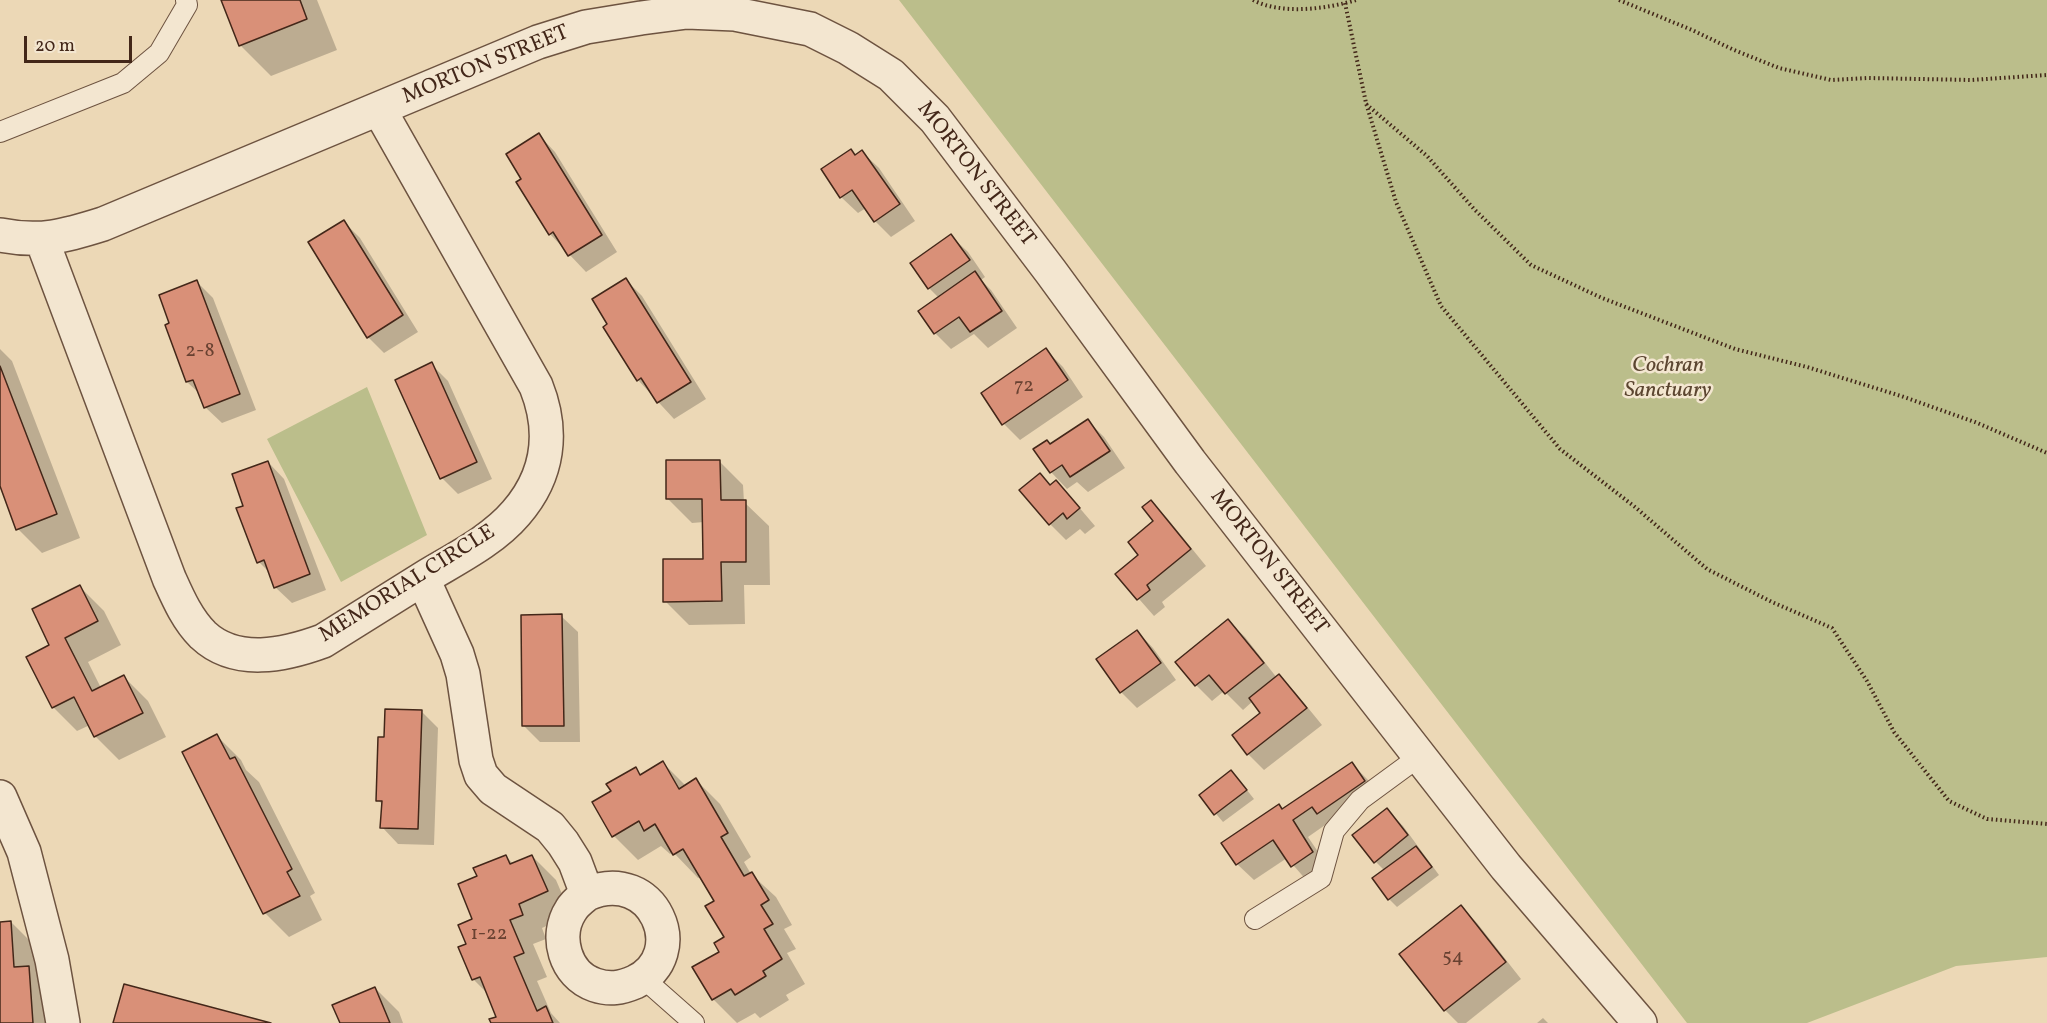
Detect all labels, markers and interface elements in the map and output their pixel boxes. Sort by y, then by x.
street label: MORTON STREET [399,21,573,111]
scale bar [27,24,135,62]
text: 20 m [35,34,75,59]
street label: MORTON STREET [910,97,1040,253]
house number: 2-8 [185,340,215,364]
park label: Cochran Sanctuary [1625,354,1711,406]
house number: 72 [1014,375,1034,399]
street label: MORTON STREET [1203,485,1333,641]
street label: MEMORIAL CIRCLE [315,520,501,650]
house number: 1-22 [470,923,508,947]
house number: 54 [1442,946,1464,970]

